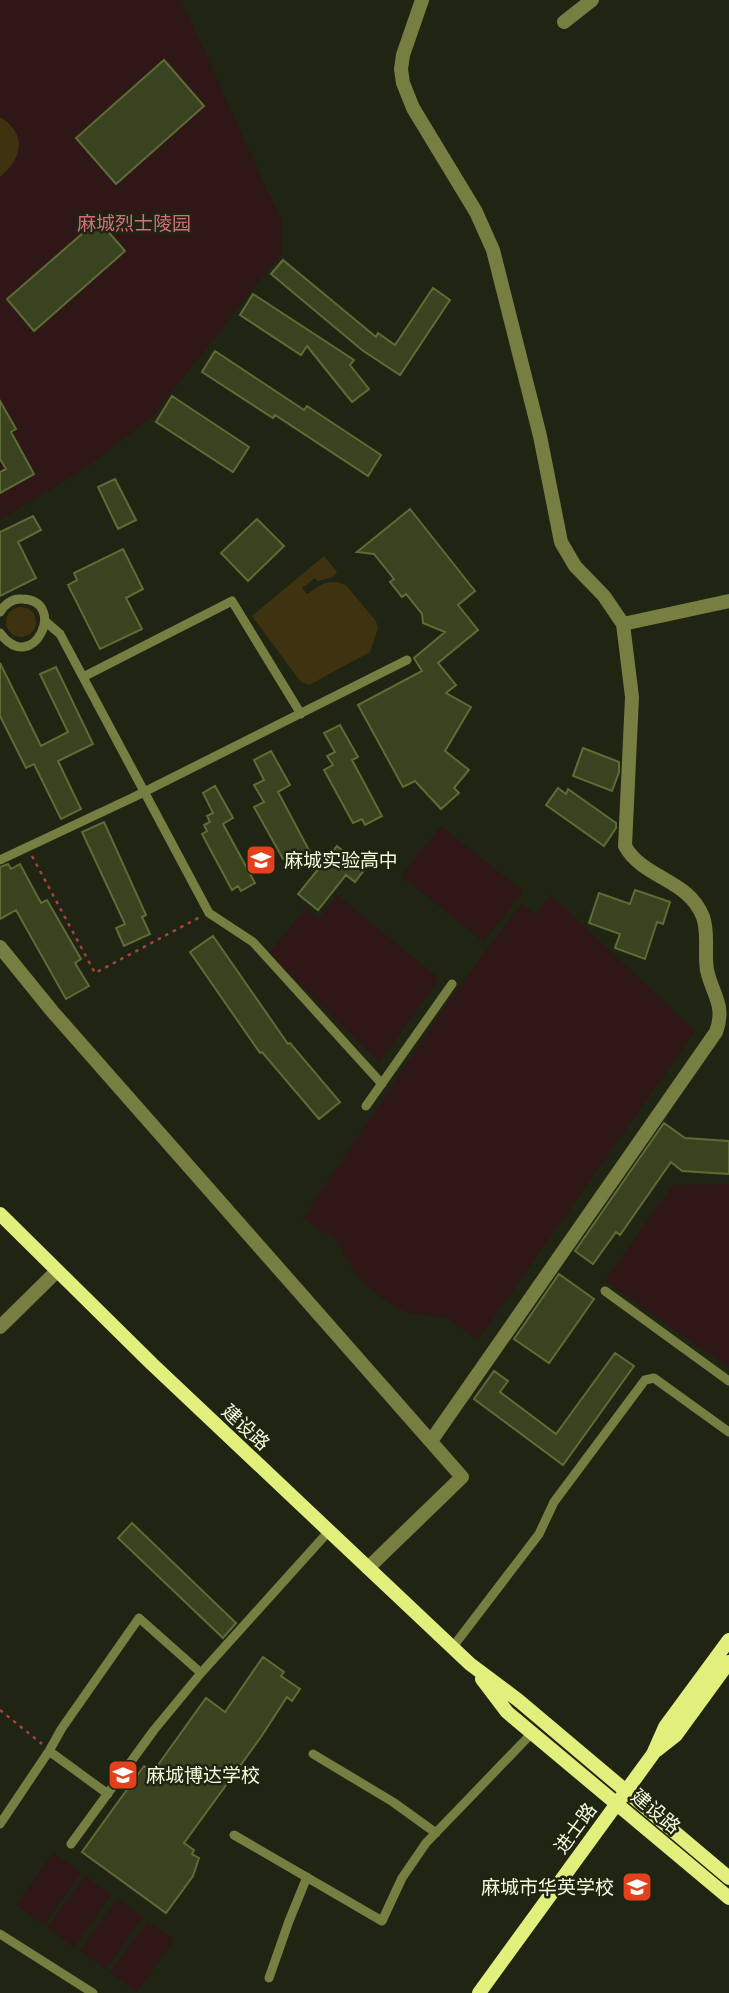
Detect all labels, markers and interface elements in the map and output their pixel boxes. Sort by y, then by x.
park label: 麻城烈士陵园 [77,212,191,235]
school or university icon: 麻城实验高中 [244,843,278,877]
place label: 麻城实验高中 [284,849,398,872]
street label: 建设路 [217,1400,274,1455]
school or university icon: 麻城博达学校 [106,1758,140,1792]
place label: 麻城博达学校 [146,1764,260,1787]
street label: 建设路 [626,1784,685,1839]
street label: 进士路 [549,1798,601,1858]
school or university icon: 麻城市华英学校 [620,1870,654,1904]
place label: 麻城市华英学校 [481,1876,614,1899]

